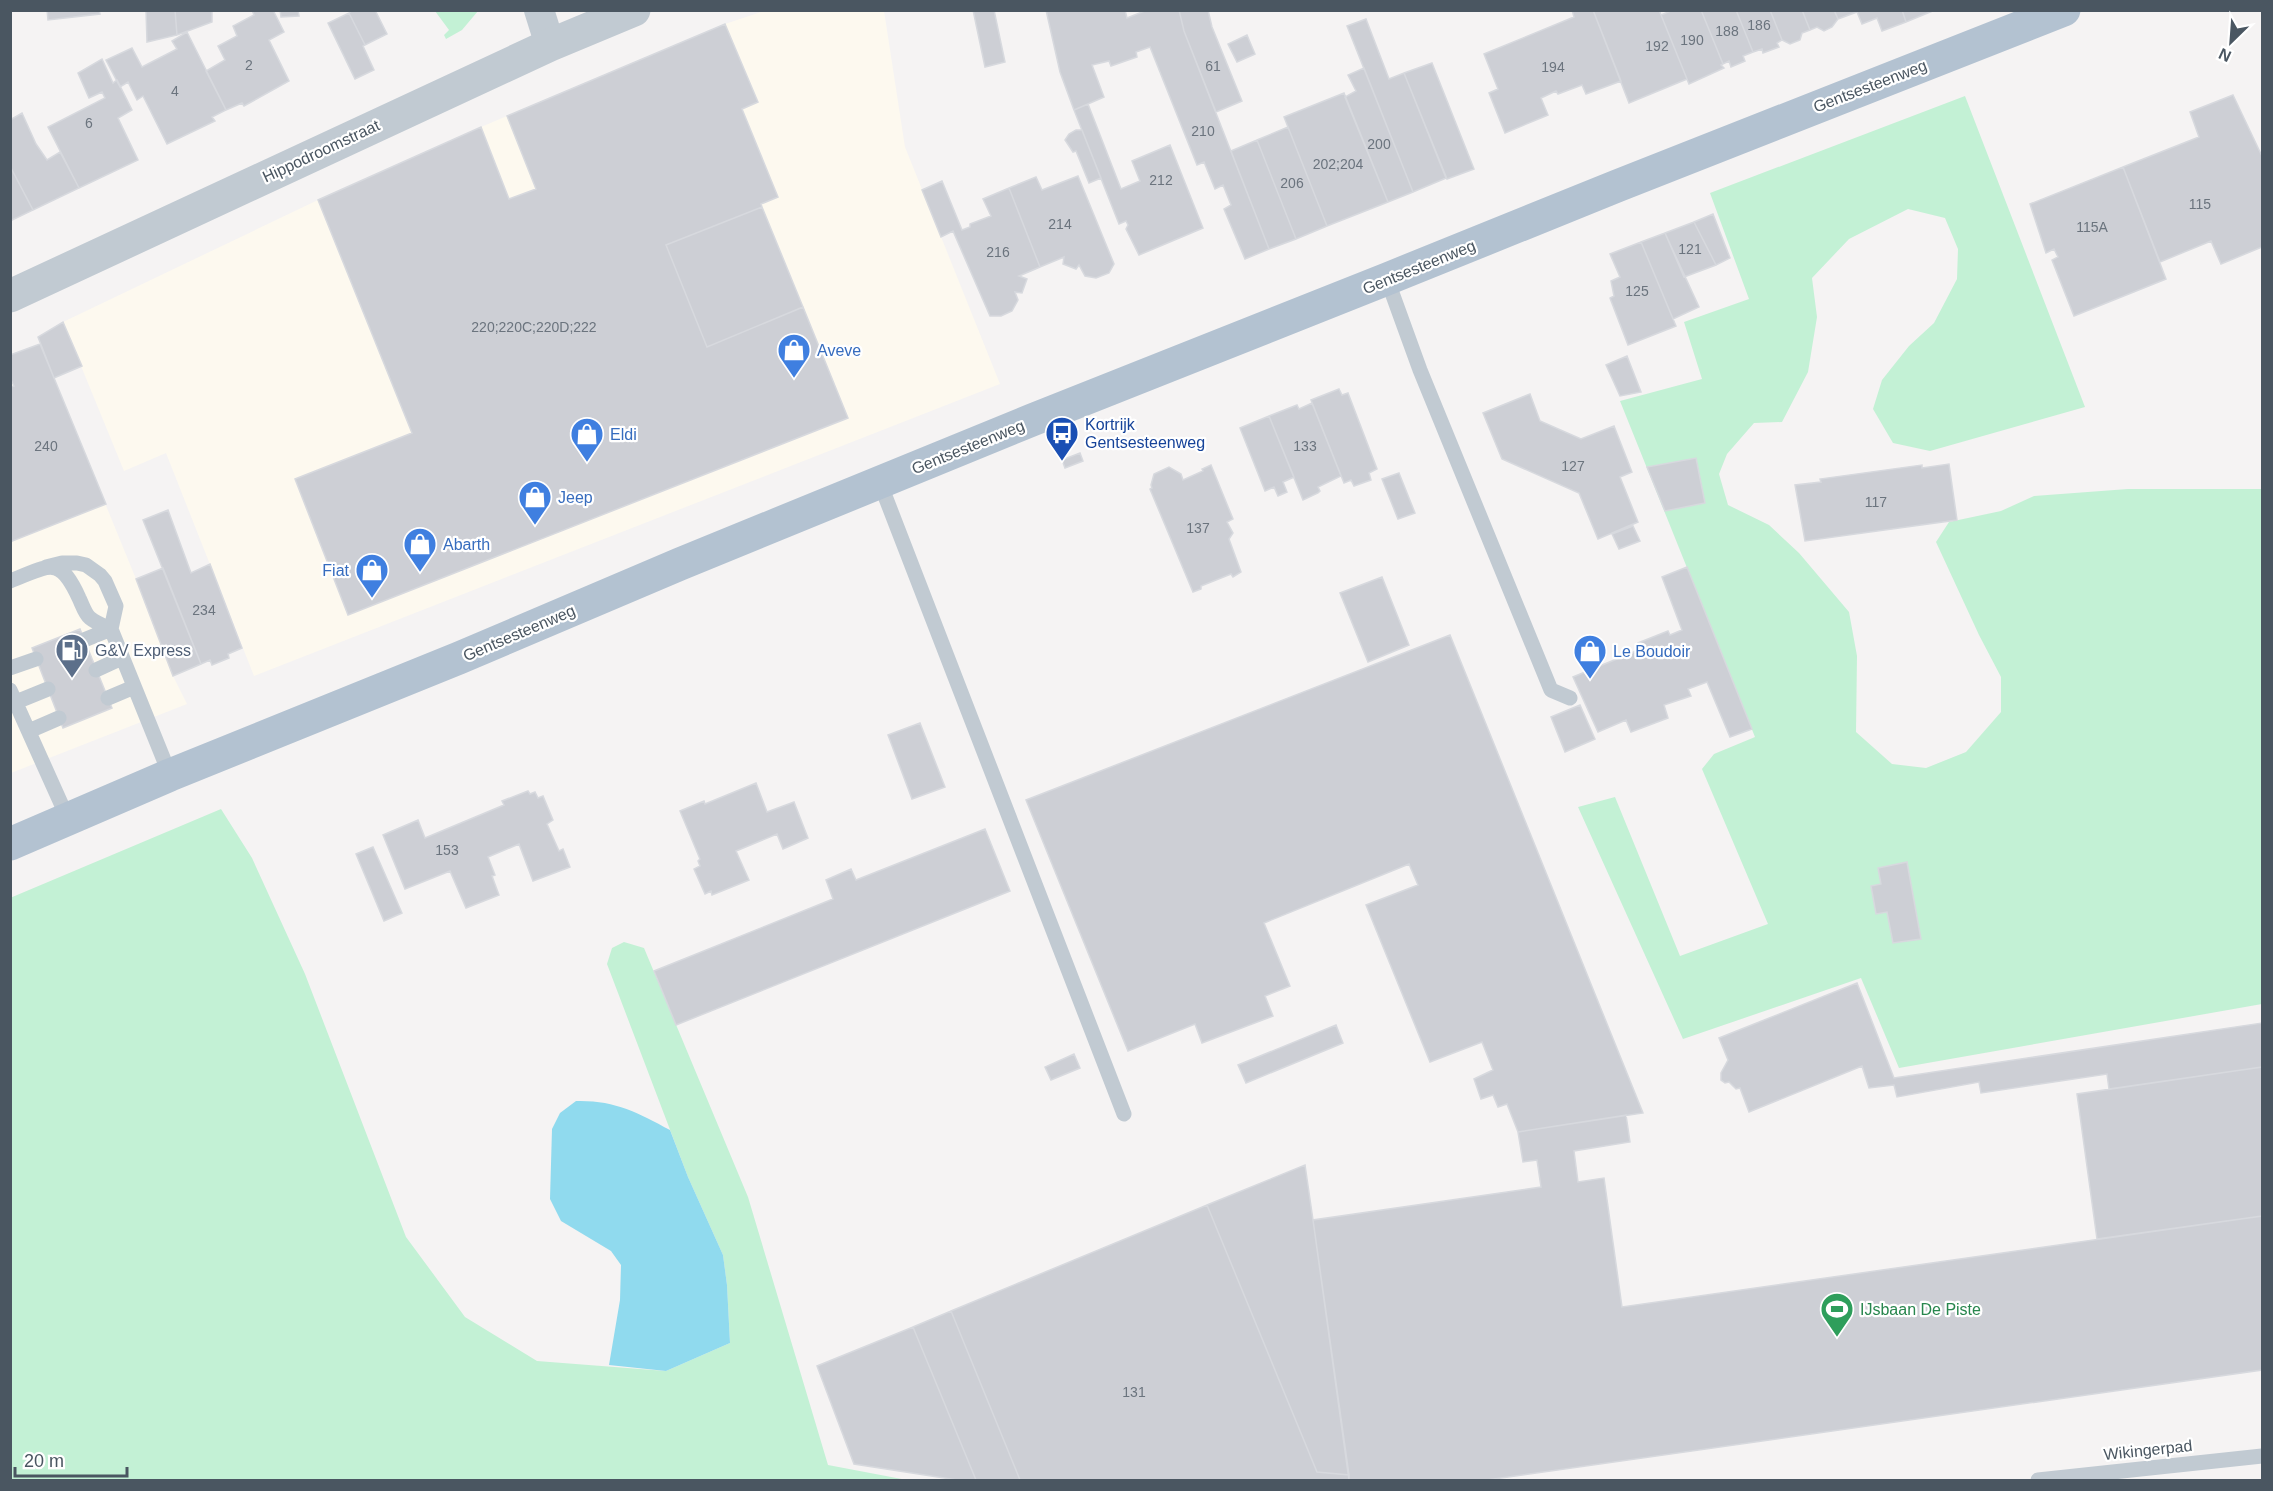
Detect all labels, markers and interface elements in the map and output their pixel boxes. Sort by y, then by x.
north arrow [2201,12,2261,72]
house number: 186 [1747,17,1771,33]
house number: 188 [1715,23,1739,39]
house number: 190 [1680,32,1704,48]
house number: 192 [1645,38,1669,54]
text: N [2216,45,2234,65]
house number: 2 [245,57,253,73]
street label: Gentsesteenweg [1811,57,1929,115]
house number: 61 [1205,58,1221,74]
house number: 194 [1541,59,1565,75]
house number: 4 [171,83,179,99]
house number: 6 [85,115,93,131]
street label: Hippodroomstraat [260,116,383,186]
house number: 210 [1191,123,1215,139]
house number: 200 [1367,136,1391,152]
house number: 202;204 [1313,156,1364,172]
house number: 212 [1149,172,1173,188]
house number: 206 [1280,175,1304,191]
house number: 115 [2189,196,2211,212]
house number: 214 [1048,216,1072,232]
house number: 115A [2076,219,2108,235]
street label: Gentsesteenweg [1360,237,1478,297]
house number: 121 [1678,241,1702,257]
house number: 216 [986,244,1010,260]
house number: 125 [1625,283,1649,299]
house number: 220;220C;220D;222 [471,319,597,335]
shop icon: Aveve [776,332,812,379]
place label: Aveve [817,342,861,359]
bus stop icon: Kortrijk Gentsesteenweg [1044,415,1080,462]
shop icon: Eldi [569,416,605,463]
place label: Kortrijk Gentsesteenweg [1085,416,1205,451]
street label: Gentsesteenweg [909,417,1027,477]
place label: Eldi [610,426,637,443]
house number: 240 [34,438,58,454]
house number: 133 [1293,438,1317,454]
house number: 127 [1561,458,1585,474]
shop icon: Jeep [517,479,553,526]
place label: Jeep [558,489,593,506]
house number: 117 [1865,494,1887,510]
house number: 137 [1186,520,1210,536]
shop icon: Abarth [402,526,438,573]
place label: Abarth [443,536,490,553]
shop icon: Fiat [354,552,390,599]
place label: Fiat [322,562,350,579]
house number: 234 [192,602,216,618]
street label: Gentsesteenweg [460,602,578,664]
fuel station icon: G&V Express [54,632,90,679]
shop icon: Le Boudoir [1572,633,1608,680]
place label: G&V Express [95,642,191,659]
place label: Le Boudoir [1613,643,1691,660]
house number: 153 [435,842,459,858]
sports icon: IJsbaan De Piste [1819,1291,1855,1338]
place label: IJsbaan De Piste [1860,1301,1981,1318]
house number: 131 [1122,1384,1146,1400]
street label: Wikingerpad [2103,1437,2193,1463]
scale bar [15,1440,128,1478]
text: 20 m [24,1451,64,1471]

